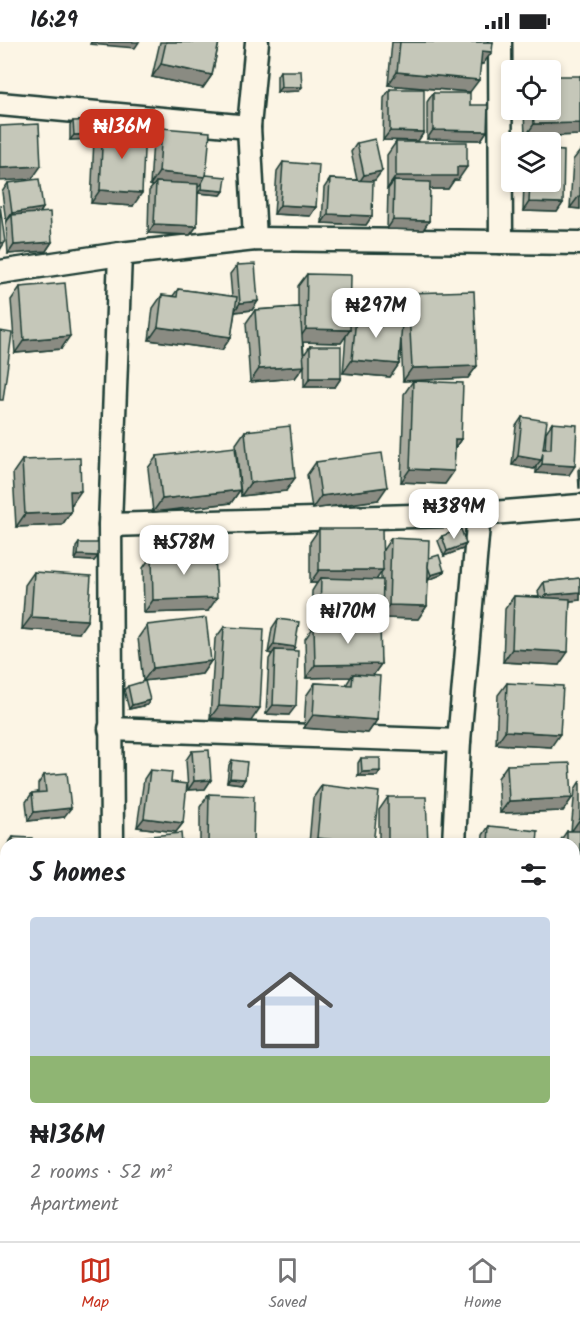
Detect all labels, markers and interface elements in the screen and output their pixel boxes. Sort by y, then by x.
text: 16:29 [30,4,78,39]
map controls [501,60,561,192]
button: locate [501,60,561,120]
pin: ₦136M [80,109,164,160]
text: ₦136M [93,112,151,144]
button: layers [501,132,561,192]
pin: ₦297M [334,288,418,339]
text: ₦297M [346,291,406,323]
pin: ₦389M [412,489,496,540]
text: ₦389M [423,492,485,524]
pin: ₦578M [142,525,226,576]
text: ₦578M [154,528,214,560]
pin: ₦170M [306,594,390,645]
text: ₦170M [320,597,376,629]
text: 5 homes [30,853,126,895]
icon: filters [517,858,550,891]
icon: home [236,956,344,1064]
text: ₦136M [30,1115,105,1157]
text: 2 rooms · 52 m² [30,1157,172,1189]
text: Apartment [30,1189,119,1221]
tab: Map [79,1254,112,1315]
tab: Saved [269,1254,307,1315]
tab: Home [464,1254,501,1315]

